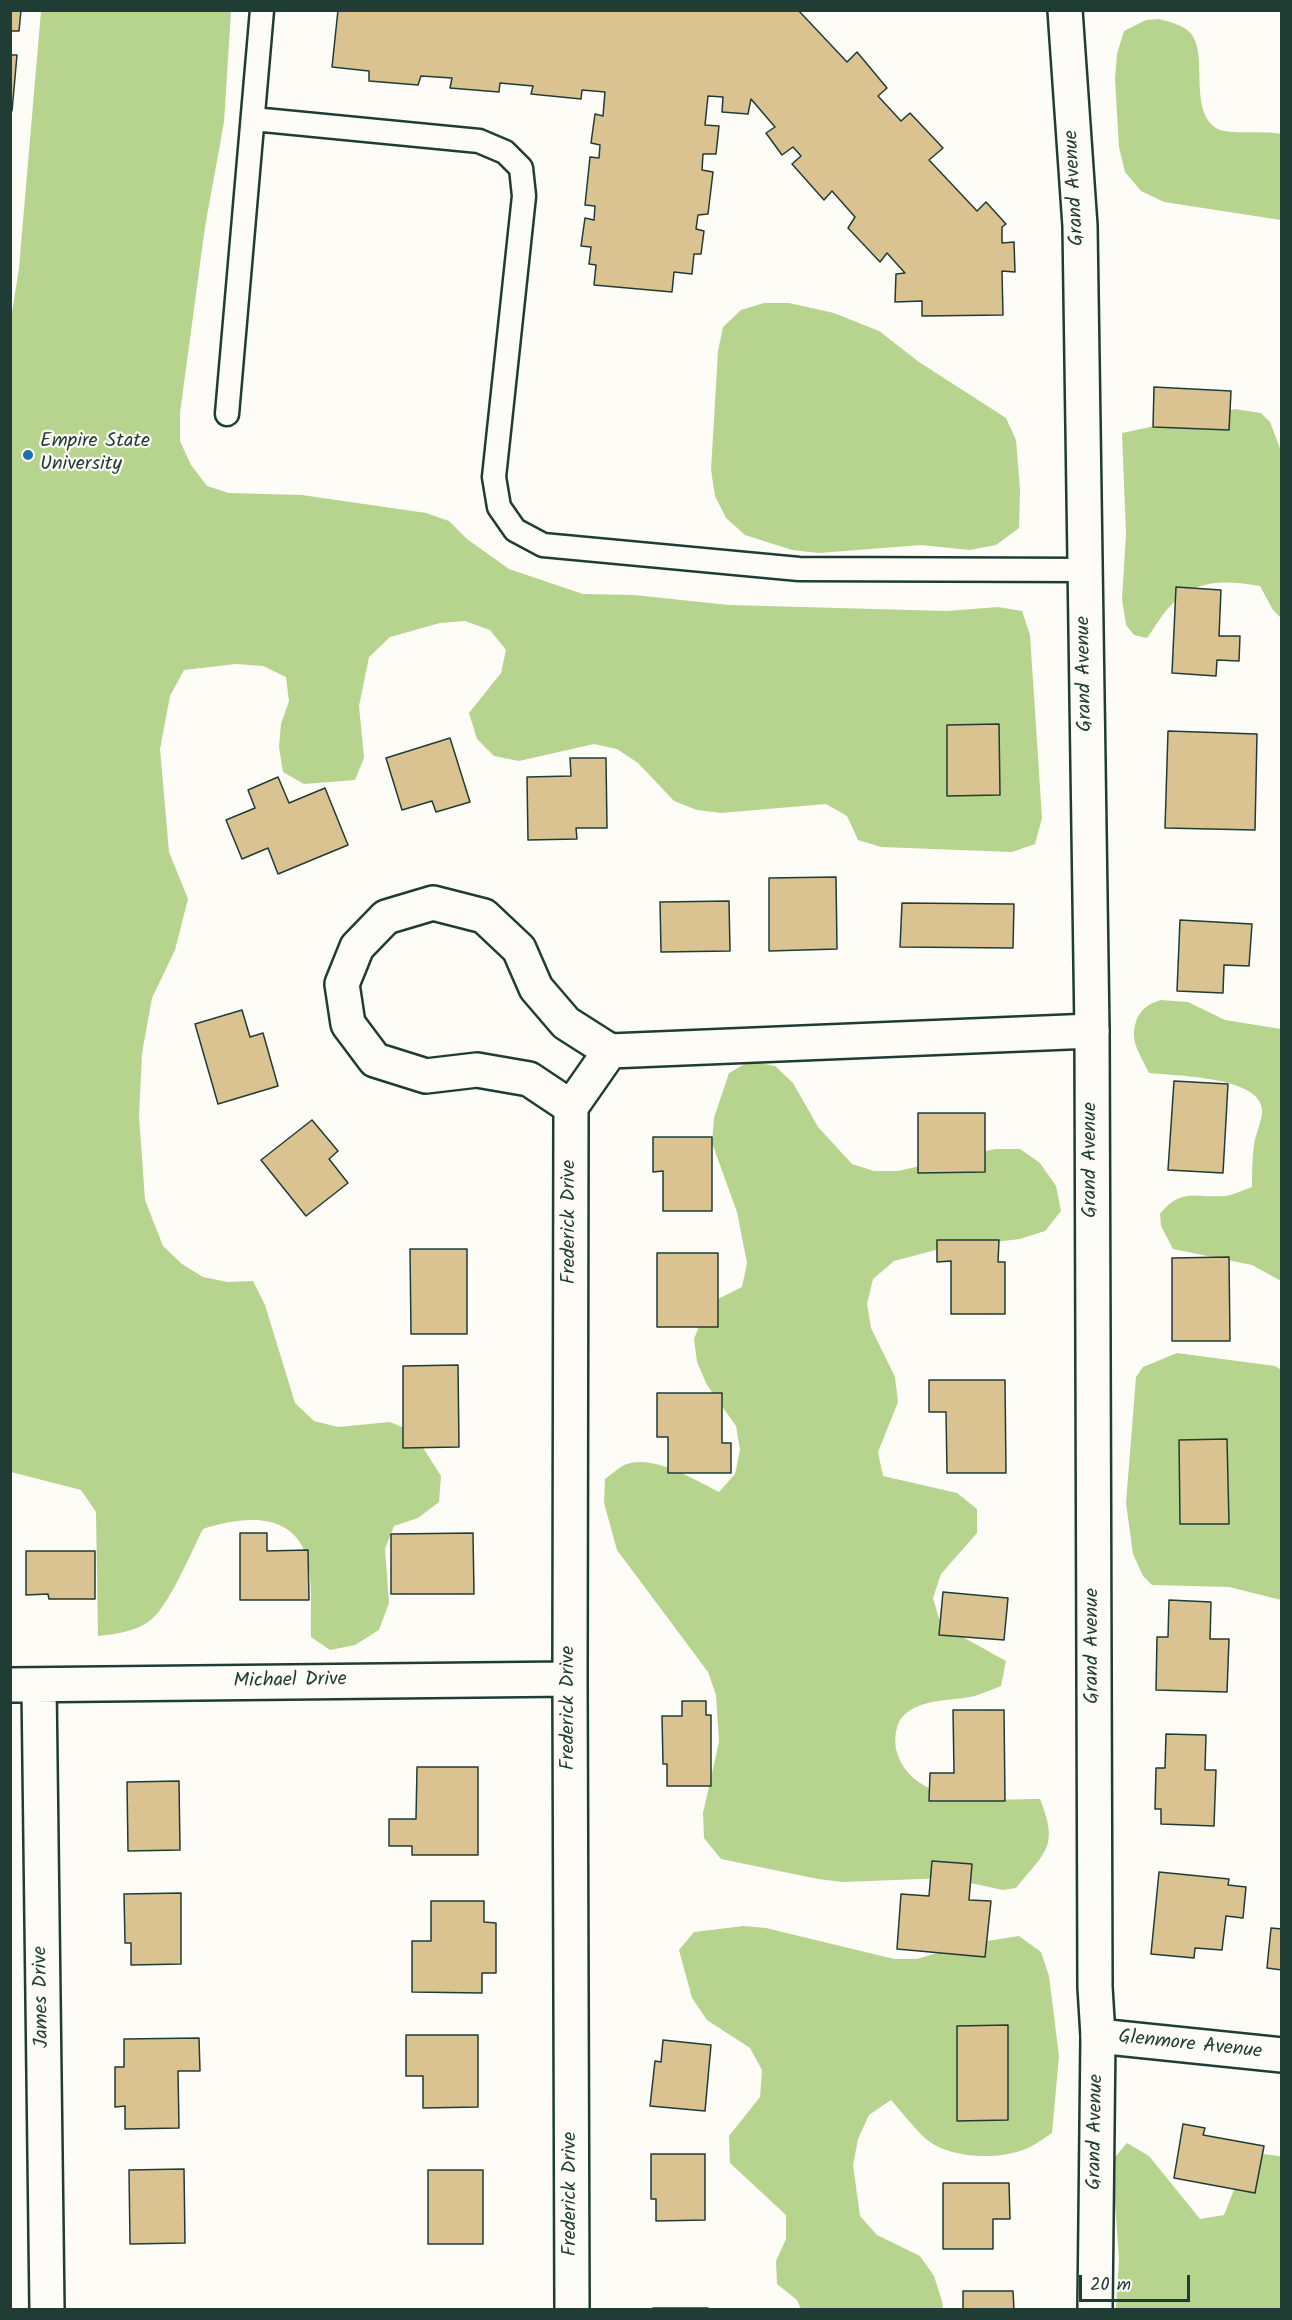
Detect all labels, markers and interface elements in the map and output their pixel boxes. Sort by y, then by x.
street label: Grand Avenue [1061,130,1091,246]
place label: Empire State University [40,431,150,478]
marker: Empire State University [21,448,35,462]
street label: Grand Avenue [1073,616,1099,732]
street label: Grand Avenue [1080,1102,1104,1218]
street label: Frederick Drive [559,1160,583,1284]
street label: Grand Avenue [1082,1588,1106,1704]
street label: Frederick Drive [558,1646,582,1770]
street label: Michael Drive [233,1669,347,1695]
street label: James Drive [30,1946,56,2048]
street label: Glenmore Avenue [1117,2027,1263,2065]
street label: Grand Avenue [1084,2074,1110,2190]
street label: Frederick Drive [560,2132,584,2256]
scale bar [1082,2263,1193,2301]
text: 20 m [1090,2271,1131,2300]

